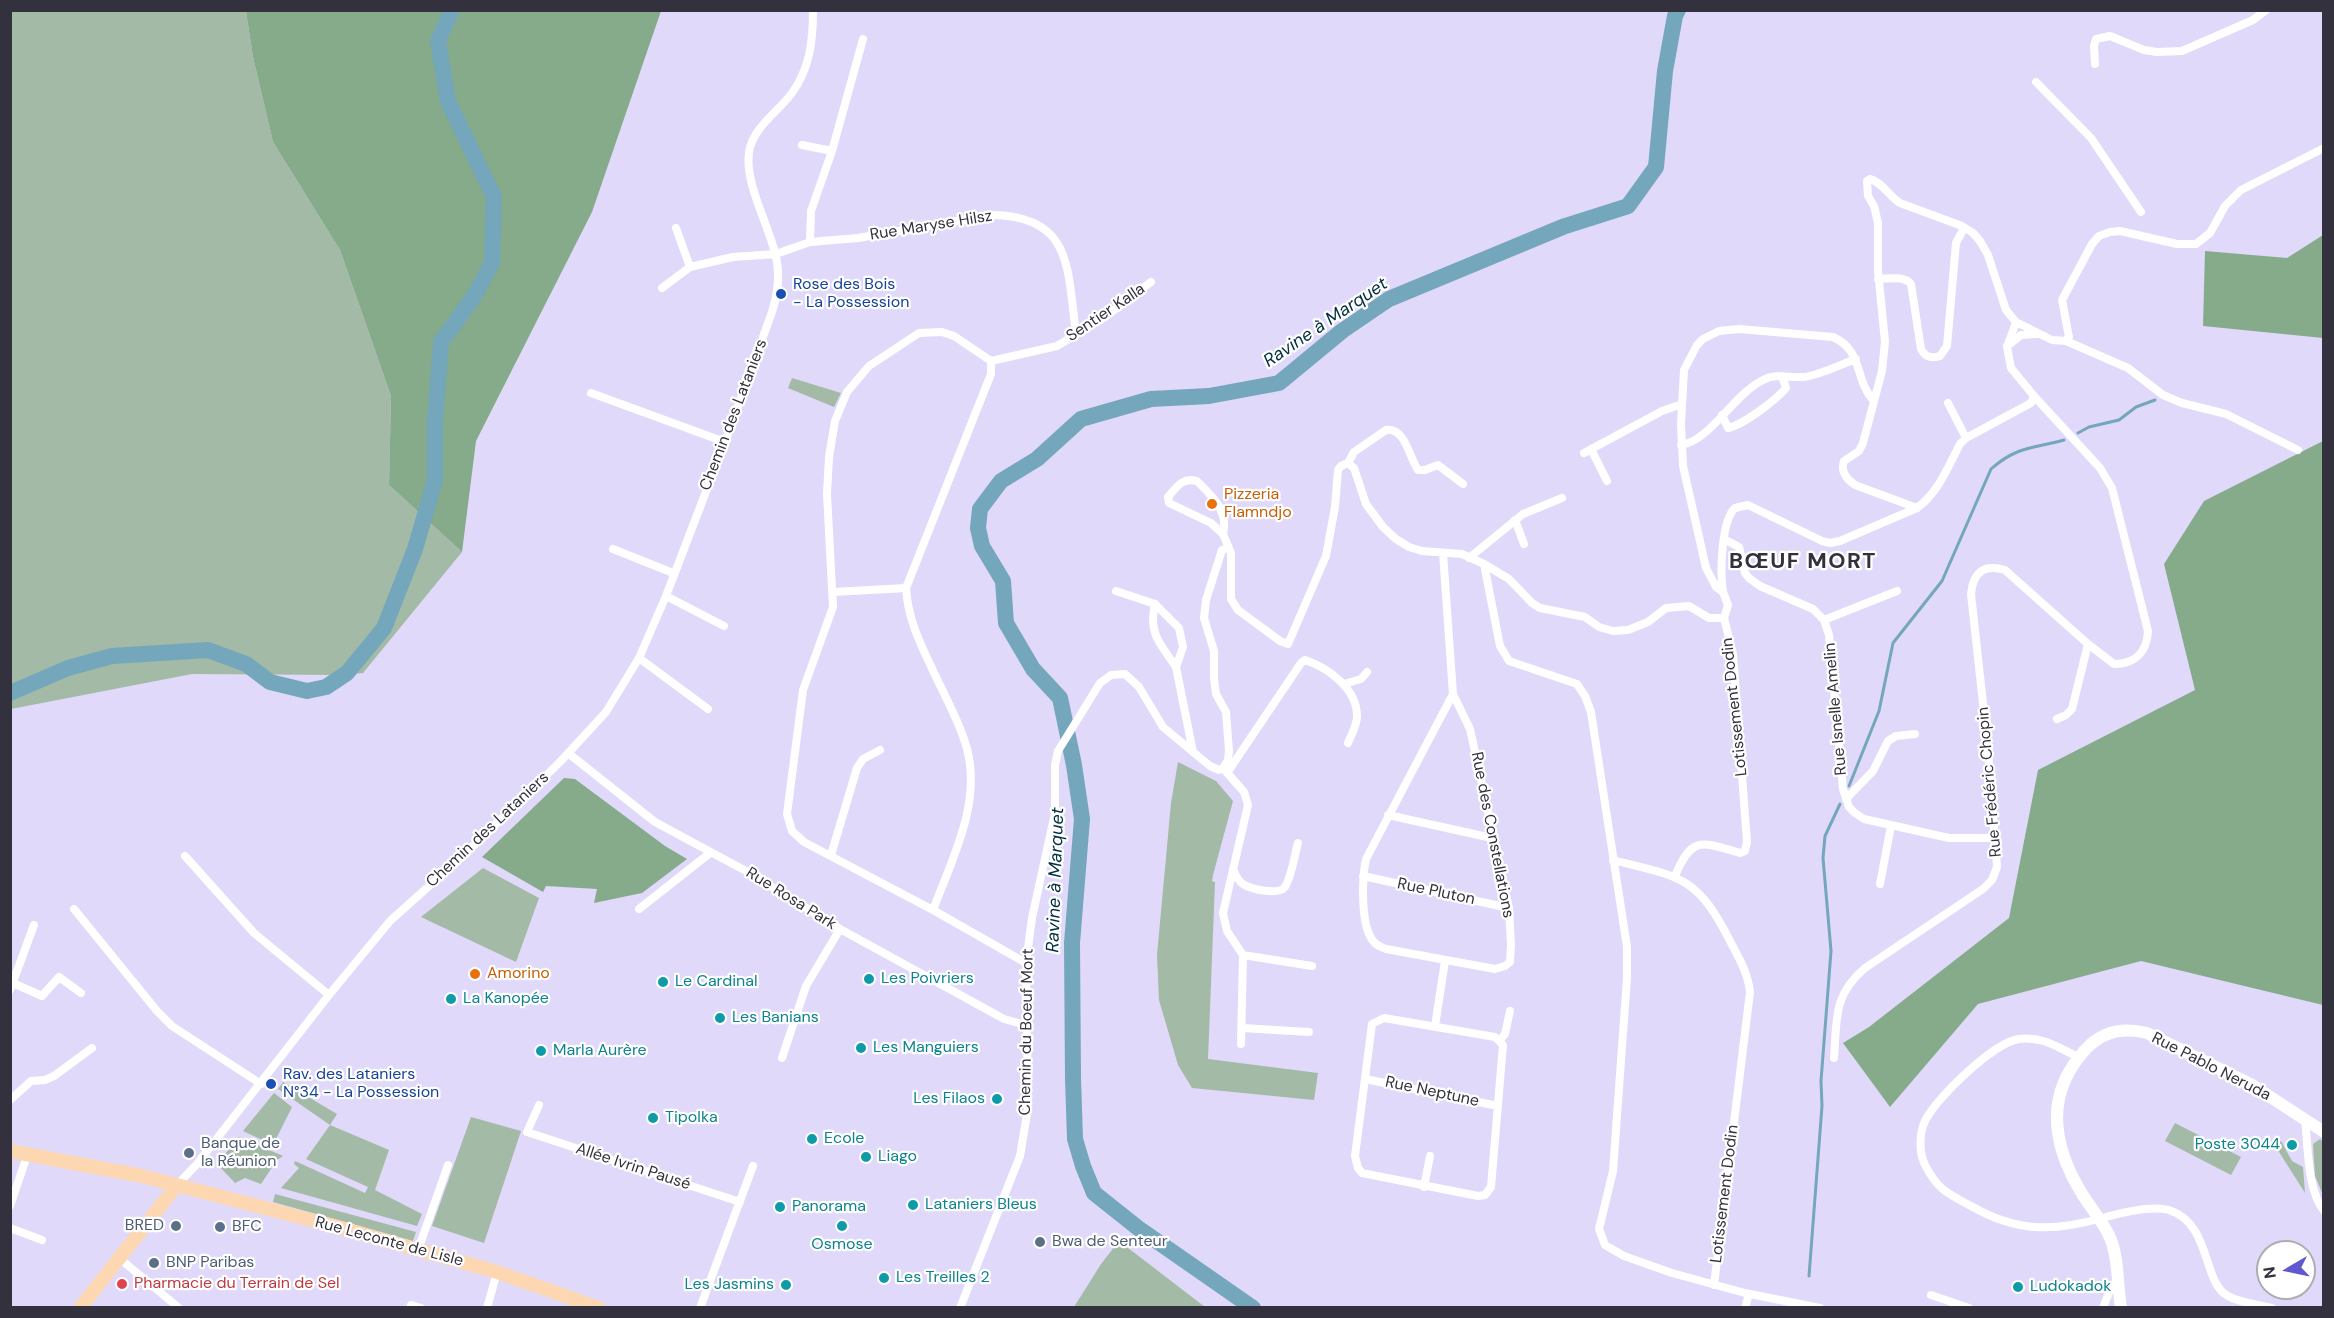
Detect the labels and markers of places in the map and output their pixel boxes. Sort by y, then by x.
place label: Rose des Bois - La Possession [793,275,909,313]
marker: Rose des Bois - La Possession [774,287,788,301]
place label: Pizzeria Flamndjo [1224,485,1292,523]
marker: Pizzeria Flamndjo [1205,497,1219,511]
place label: Amorino [487,964,550,984]
marker: Amorino [468,967,482,981]
place label: Les Poivriers [881,969,974,989]
place label: Le Cardinal [675,972,758,992]
marker: Les Poivriers [862,972,876,986]
marker: Le Cardinal [656,975,670,989]
place label: La Kanopée [463,989,549,1009]
marker: La Kanopée [444,992,458,1006]
place label: Les Banians [732,1008,819,1028]
marker: Les Banians [713,1011,727,1025]
place label: Les Manguiers [873,1038,979,1058]
place label: Marla Aurère [553,1041,647,1061]
marker: Les Manguiers [854,1041,868,1055]
marker: Marla Aurère [534,1044,548,1058]
place label: Rav. des Lataniers N°34 - La Possession [283,1065,439,1103]
marker: Rav. des Lataniers N°34 - La Possession [264,1077,278,1091]
place label: Les Filaos [913,1089,985,1109]
marker: Les Filaos [990,1092,1004,1106]
place label: Tipolka [665,1108,718,1128]
marker: Tipolka [646,1111,660,1125]
place label: Ecole [824,1129,864,1149]
marker: Ecole [805,1132,819,1146]
place label: Banque de la Réunion [201,1134,280,1172]
place label: Poste 3044 [2195,1135,2280,1155]
marker: Poste 3044 [2285,1138,2299,1152]
marker: Banque de la Réunion [182,1146,196,1160]
place label: Liago [878,1147,917,1167]
marker: Liago [859,1150,873,1164]
place label: Lataniers Bleus [925,1195,1037,1215]
place label: Panorama [792,1197,866,1217]
marker: Lataniers Bleus [906,1198,920,1212]
marker: Panorama [773,1200,787,1214]
place label: BRED [125,1216,164,1236]
place label: BFC [232,1217,262,1237]
marker: BRED [169,1219,183,1233]
marker: Osmose [835,1219,849,1233]
marker: BFC [213,1220,227,1234]
place label: Bwa de Senteur [1052,1232,1168,1252]
place label: Osmose [811,1235,873,1255]
marker: Bwa de Senteur [1033,1235,1047,1249]
place label: BNP Paribas [166,1253,254,1273]
marker: BNP Paribas [147,1256,161,1270]
place label: Les Treilles 2 [896,1268,990,1288]
marker: Les Treilles 2 [877,1271,891,1285]
place label: Pharmacie du Terrain de Sel [134,1274,340,1294]
place label: Les Jasmins [684,1275,774,1295]
marker: Pharmacie du Terrain de Sel [115,1277,129,1291]
place label: Ludokadok [2030,1277,2111,1297]
marker: Les Jasmins [779,1278,793,1292]
marker: Ludokadok [2011,1280,2025,1294]

